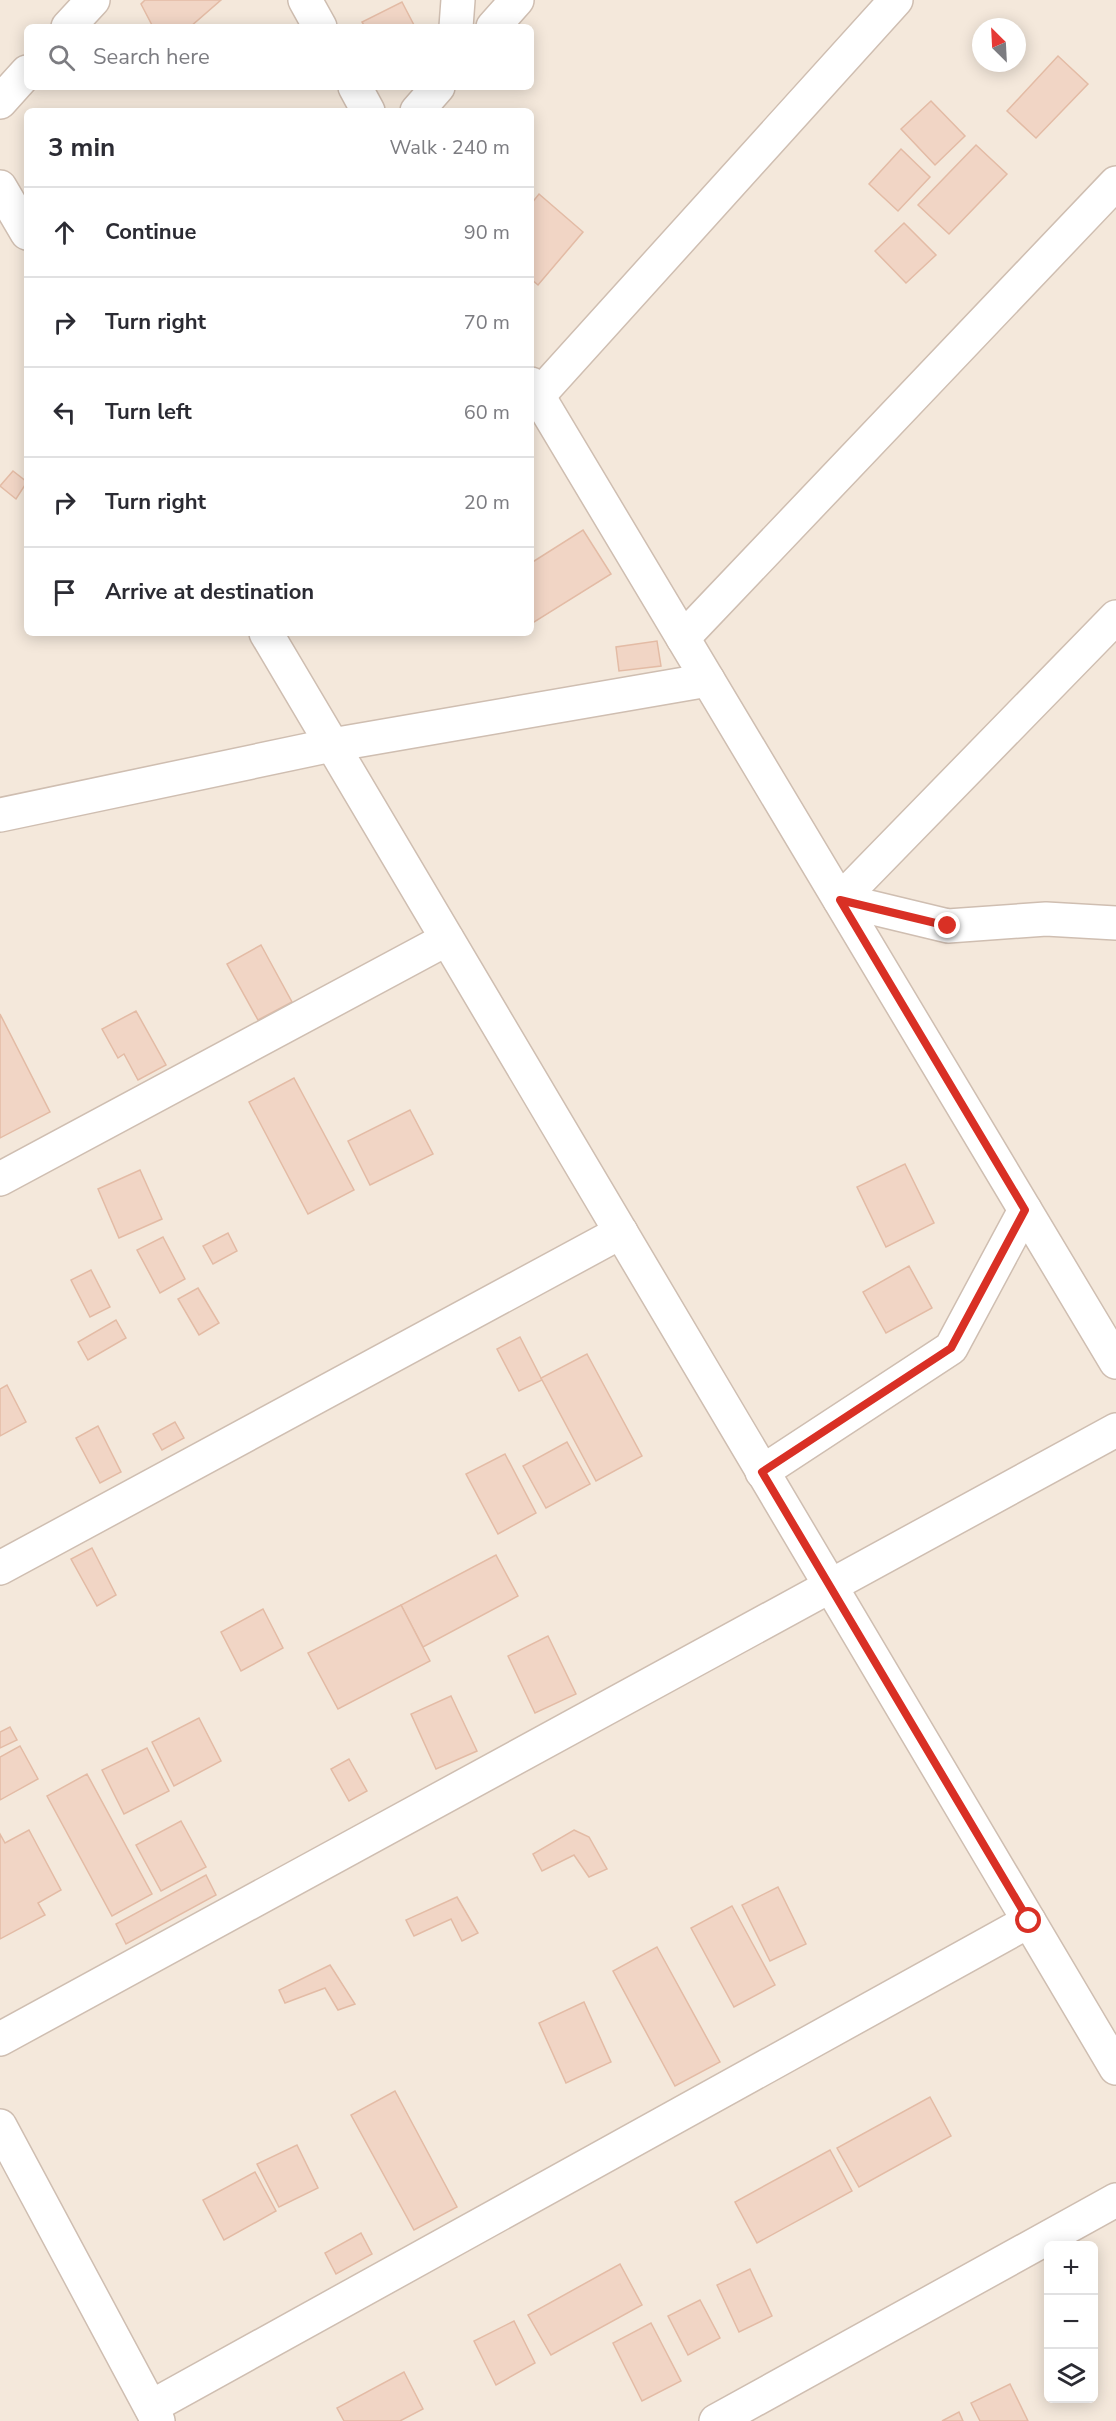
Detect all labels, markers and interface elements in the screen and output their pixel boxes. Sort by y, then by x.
north arrow [972,18,1026,72]
search box [24,24,534,90]
icon: search [45,41,78,74]
text: Search here [93,42,210,72]
text: 3 min [48,130,115,165]
text: Walk · 240 m [390,134,510,161]
icon: ahead [48,216,81,249]
text: Continue [105,217,196,247]
text: 90 m [464,219,510,246]
icon: right [48,306,81,339]
text: Turn right [105,307,206,337]
text: 70 m [464,309,510,336]
icon: left [48,396,81,429]
text: Turn left [105,397,192,427]
text: 60 m [464,399,510,426]
icon: right [48,486,81,519]
text: Turn right [105,487,206,517]
text: 20 m [464,489,510,516]
icon: arrive [48,576,81,609]
text: Arrive at destination [105,577,314,607]
route end [934,912,960,938]
route start [1015,1907,1041,1933]
map controls [1044,2241,1098,2403]
button: + [1044,2241,1098,2295]
button: − [1044,2295,1098,2349]
button: layers [1044,2349,1098,2403]

